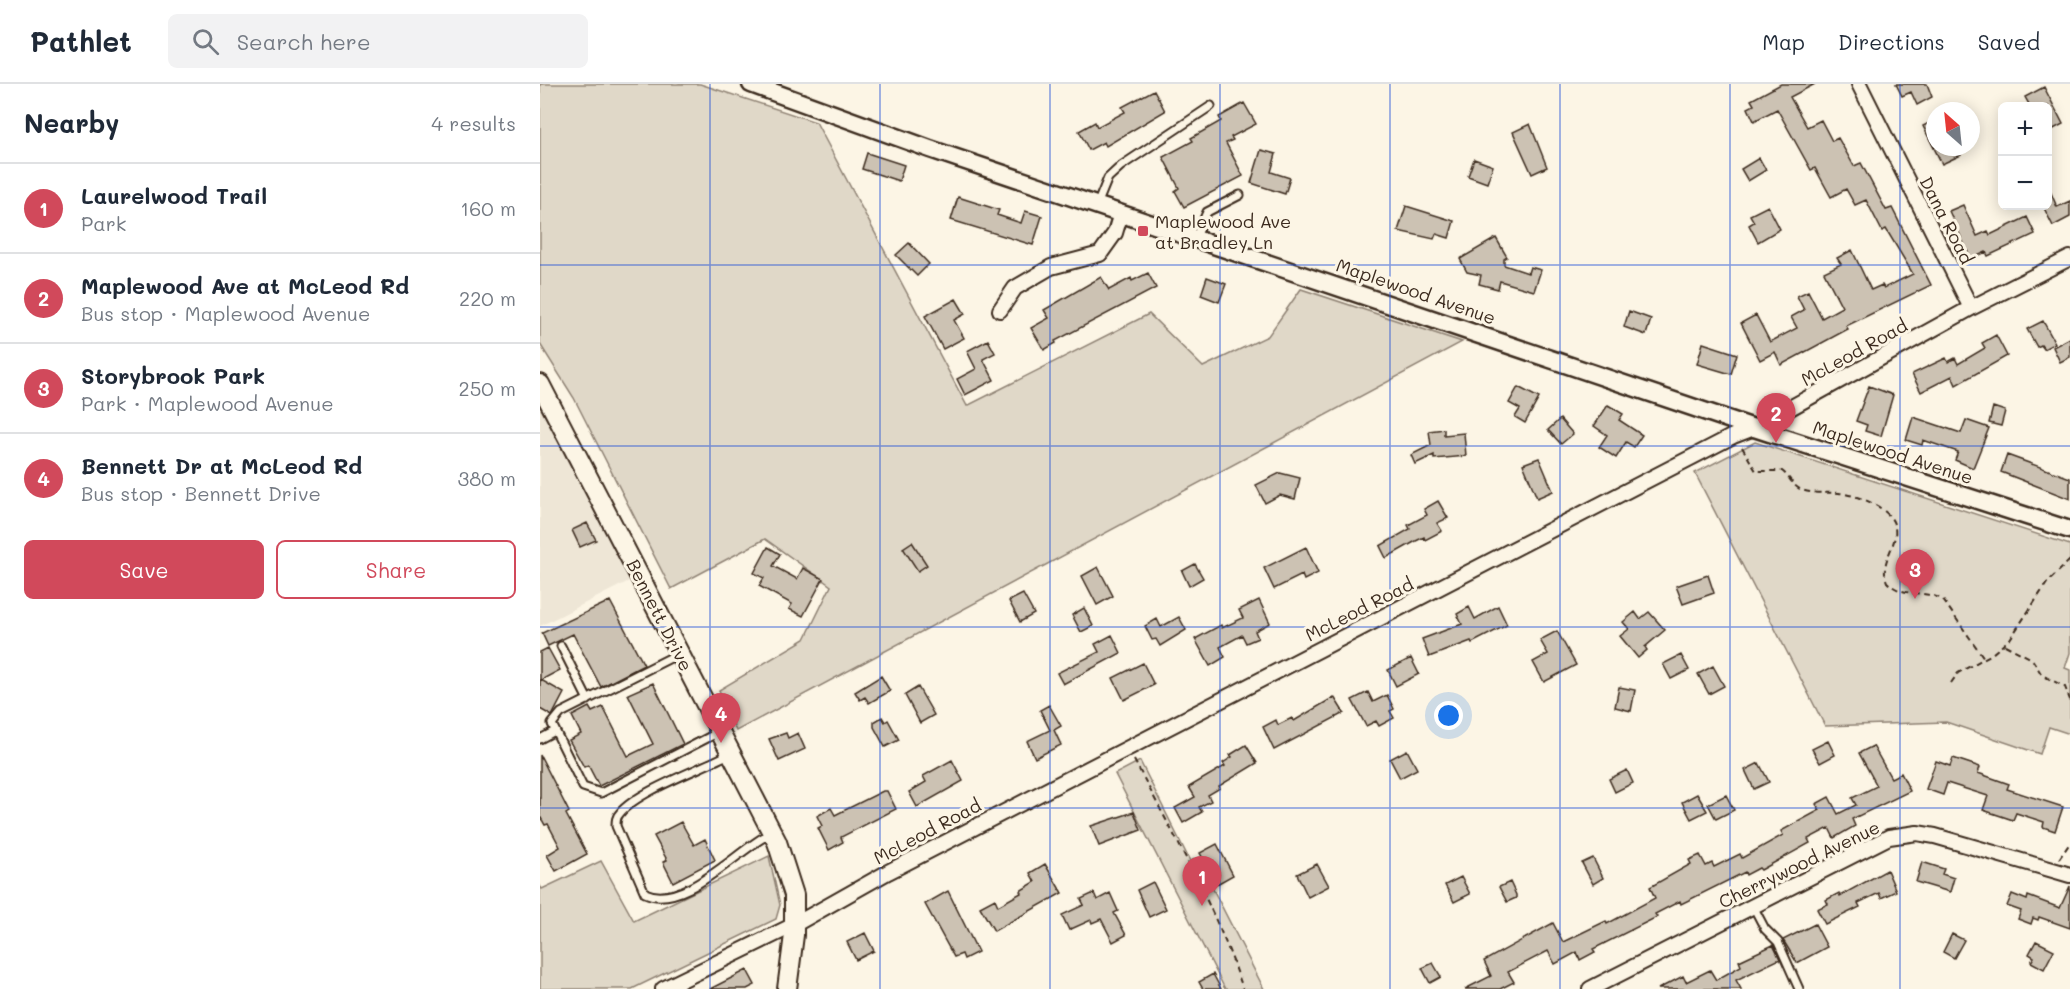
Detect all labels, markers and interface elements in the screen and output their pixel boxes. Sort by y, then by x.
search box [168,14,588,68]
text: Pathlet [30,23,132,59]
icon: search [189,25,222,58]
text: Search here [237,27,371,56]
text: Map [1762,28,1805,55]
text: Directions [1838,28,1945,55]
text: Saved [1978,28,2040,55]
north arrow [1926,102,1980,156]
map controls [1998,102,2052,210]
button: + [1998,102,2052,156]
text: Nearby [24,106,119,140]
text: 4 results [431,110,516,136]
button: − [1998,156,2052,210]
street label: Dana Road [1915,172,1979,268]
text: Laurelwood Trail [81,181,267,210]
text: 1 [39,195,48,221]
text: 160 m [460,195,516,221]
place label: Maplewood Ave at Bradley Ln [1155,209,1291,254]
text: Park [81,210,126,236]
marker: Maplewood Ave at Bradley Ln [1136,224,1150,238]
street label: Maplewood Avenue [1333,252,1499,330]
text: Maplewood Ave at McLeod Rd [81,271,409,300]
text: 2 [38,285,49,311]
text: 220 m [459,285,516,311]
text: Bus stop · Maplewood Avenue [81,300,370,326]
street label: McLeod Road [1796,313,1912,391]
text: Storybrook Park [81,361,265,390]
text: 3 [38,375,50,401]
text: 250 m [459,375,516,401]
text: Park · Maplewood Avenue [81,390,334,416]
pin: 2 [1756,394,1796,443]
street label: Maplewood Avenue [1810,415,1976,489]
text: Bennett Dr at McLeod Rd [81,451,362,480]
text: 4 [37,465,50,491]
text: 380 m [458,465,516,491]
text: Bus stop · Bennett Drive [81,480,321,506]
button: Save [24,540,264,599]
button: Share [276,540,516,599]
pin: 3 [1896,550,1934,599]
street label: Bennett Drive [621,555,699,675]
street label: McLeod Road [1301,571,1417,647]
pin: 4 [702,694,741,743]
your location [1434,701,1463,730]
street label: McLeod Road [869,793,985,869]
street label: Cherrywood Avenue [1714,815,1884,913]
pin: 1 [1182,856,1222,906]

